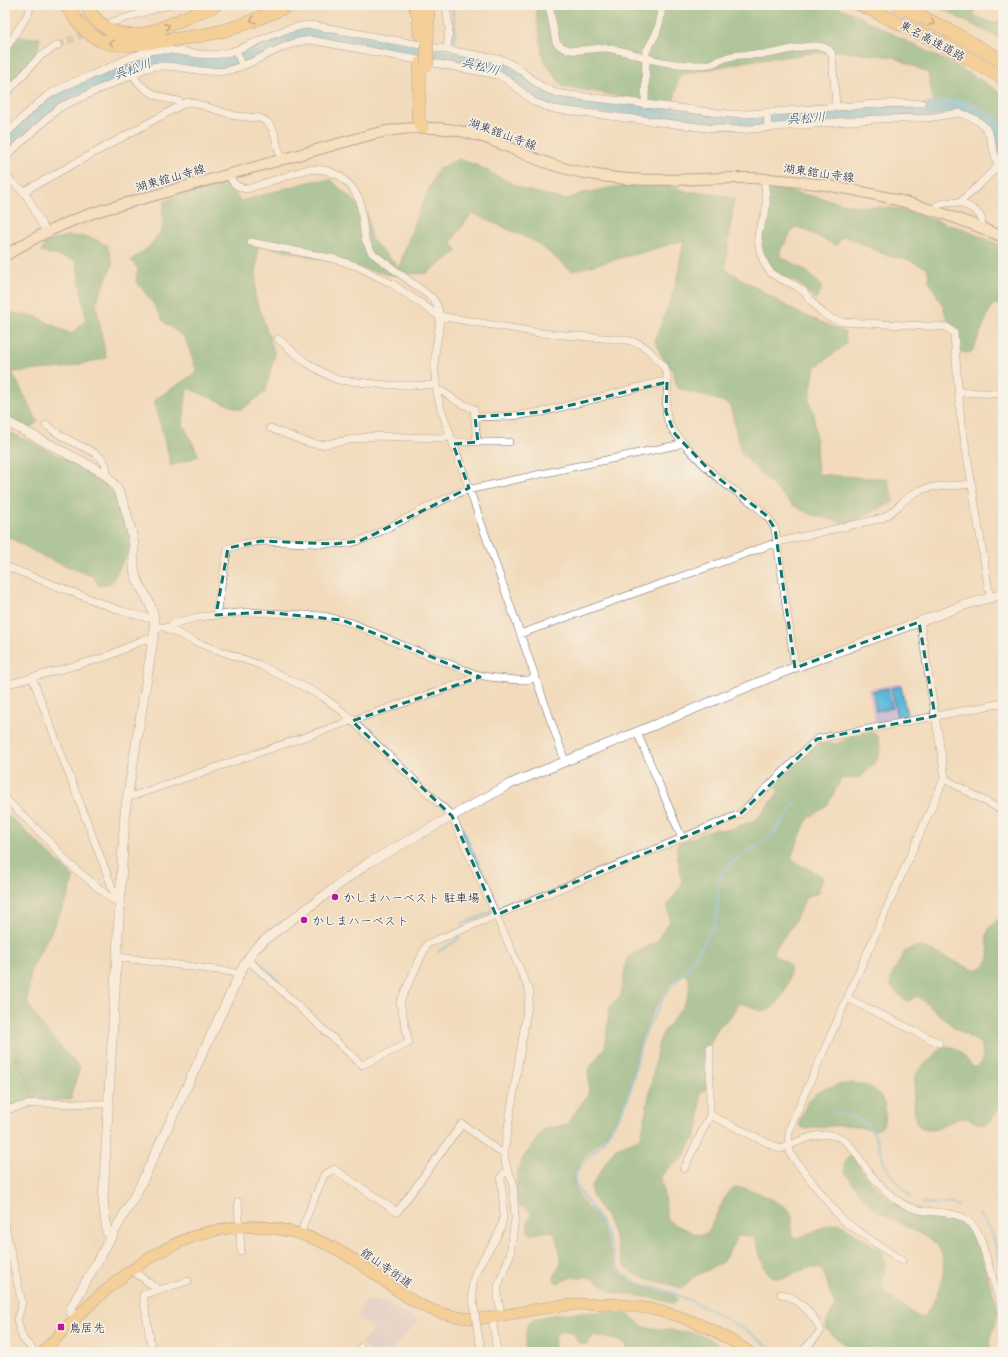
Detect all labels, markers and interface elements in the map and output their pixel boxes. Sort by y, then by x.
one-way arrow [250,16,257,24]
street label: 東名高速道路 [897,16,969,64]
one-way arrow [928,18,936,25]
one-way arrow [163,23,171,31]
one-way arrow [109,40,115,48]
water label: 呉松川 [460,52,502,78]
water label: 呉松川 [111,53,153,83]
water label: 呉松川 [786,107,826,127]
street label: 湖東舘山寺線 [466,113,540,153]
street label: 湖東舘山寺線 [133,159,207,195]
street label: 湖東舘山寺線 [782,159,856,185]
place label: かしまハーベスト 駐車場 [343,889,480,905]
marker: かしまハーベスト 駐車場 [330,892,340,902]
place label: かしまハーベスト [312,912,409,928]
marker: かしまハーベスト [299,915,309,925]
street label: 舘山寺街道 [358,1243,416,1291]
place label: 鳥居先 [69,1319,105,1335]
marker: 鳥居先 [56,1322,66,1332]

